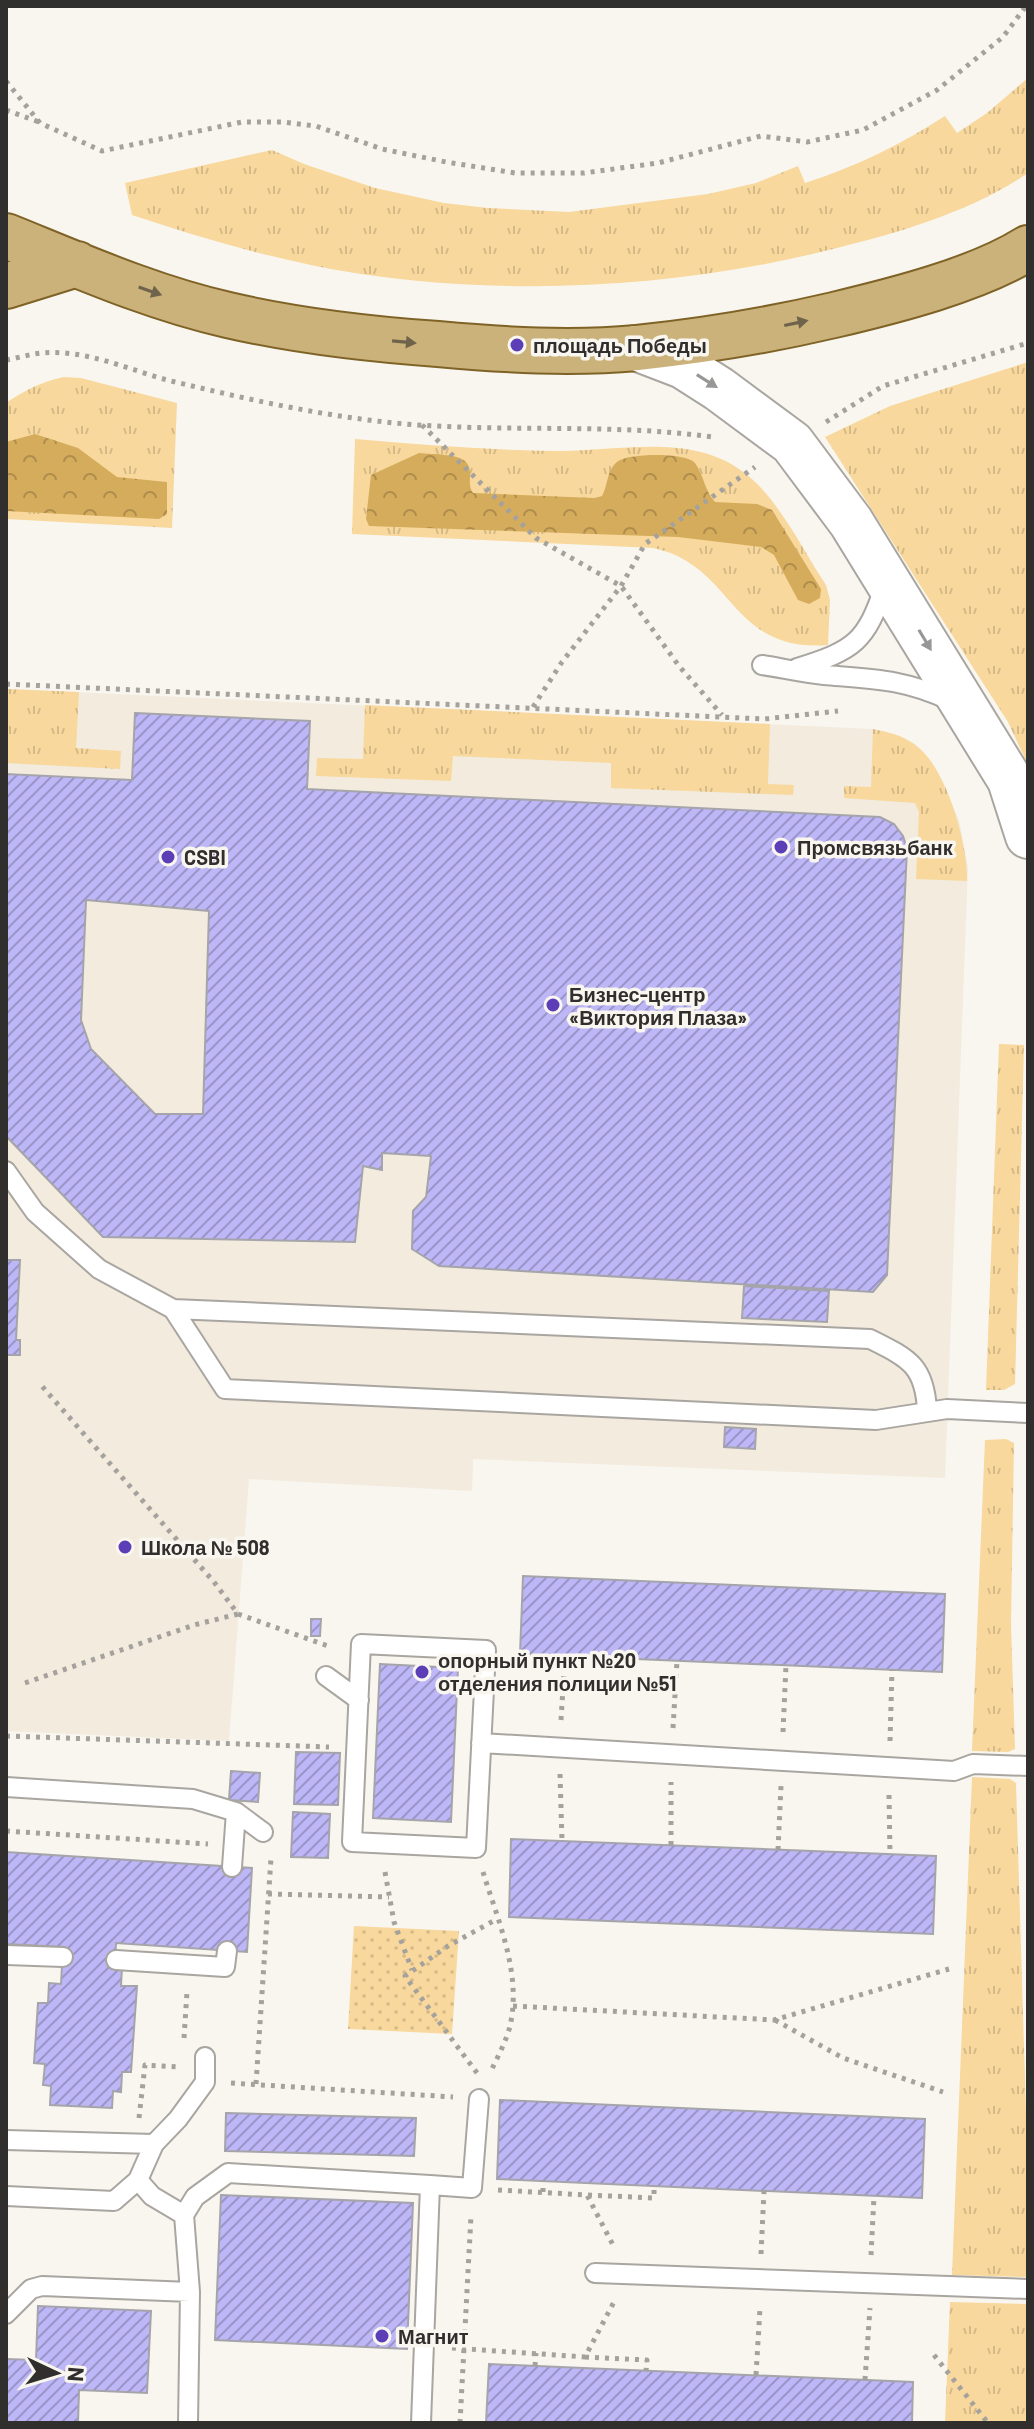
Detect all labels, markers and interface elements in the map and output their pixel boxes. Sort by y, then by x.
one-way arrow [138,286,162,298]
one-way arrow [784,316,809,329]
place label: площадь Победы [533,333,707,357]
one-way arrow [392,336,417,349]
marker: площадь Победы [508,336,526,354]
one-way arrow [696,373,717,388]
one-way arrow [918,629,932,651]
place label: Промсвязьбанк [797,835,954,859]
marker: Промсвязьбанк [772,838,790,856]
place label: CSBI [184,845,226,869]
marker: CSBI [159,848,177,866]
place label: Бизнес-центр «Виктория Плаза» [569,982,747,1029]
marker: Бизнес-центр «Виктория Плаза» [544,996,562,1014]
place label: Школа № 508 [141,1535,270,1559]
marker: Школа № 508 [116,1538,134,1556]
place label: опорный пункт №20 отделения полиции №51 [438,1648,676,1695]
marker: опорный пункт №20 отделения полиции №51 [413,1663,431,1681]
place label: Магнит [398,2324,469,2348]
marker: Магнит [373,2327,391,2345]
north arrow [16,2333,96,2413]
text: N [63,2366,90,2383]

